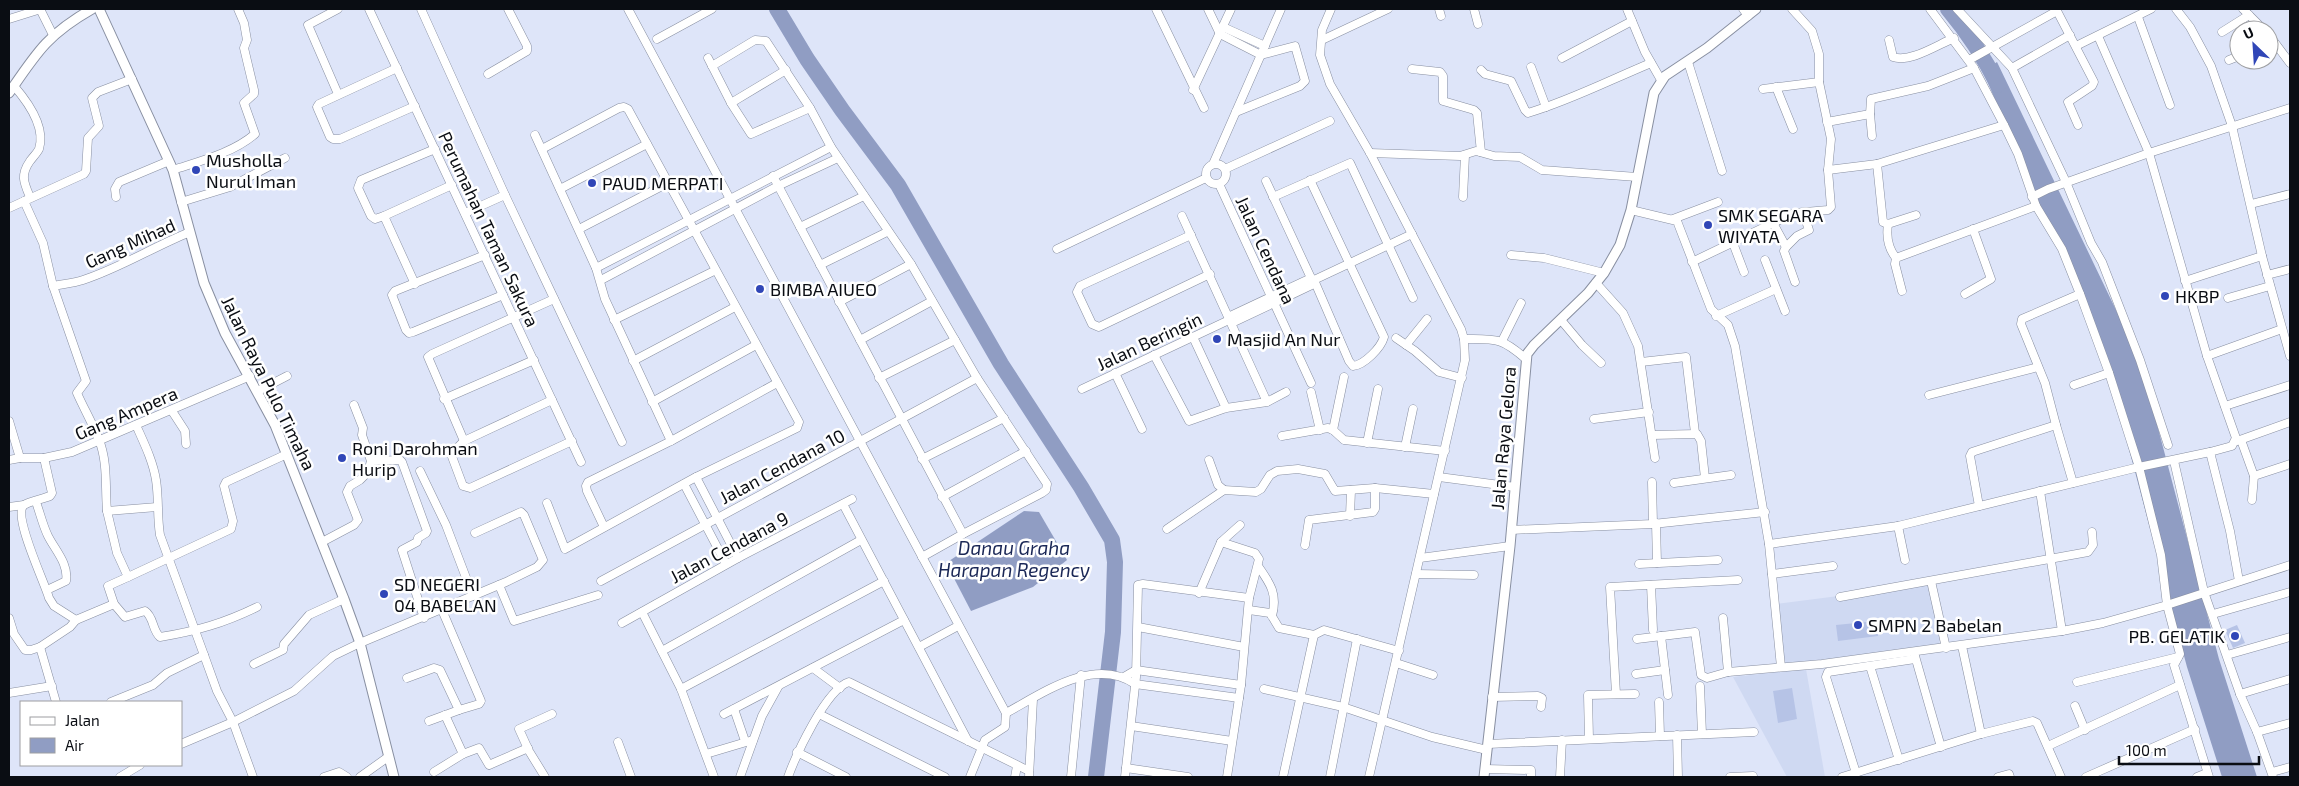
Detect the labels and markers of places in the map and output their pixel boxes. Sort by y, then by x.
place label: Musholla Nurul Iman [206,149,296,192]
marker: Musholla Nurul Iman [190,164,202,176]
place label: PAUD MERPATI [602,172,723,194]
marker: PAUD MERPATI [586,177,598,189]
place label: SMK SEGARA WIYATA [1718,204,1824,247]
marker: SMK SEGARA WIYATA [1702,219,1714,231]
place label: BIMBA AIUEO [770,278,877,300]
marker: BIMBA AIUEO [754,283,766,295]
place label: HKBP [2175,285,2219,307]
marker: HKBP [2159,290,2171,302]
place label: Masjid An Nur [1227,328,1341,350]
marker: Masjid An Nur [1211,333,1223,345]
place label: Roni Darohman Hurip [352,437,478,480]
marker: Roni Darohman Hurip [336,452,348,464]
place label: SD NEGERI 04 BABELAN [394,573,497,616]
marker: SD NEGERI 04 BABELAN [378,588,390,600]
place label: SMPN 2 Babelan [1868,614,2002,636]
marker: SMPN 2 Babelan [1852,619,1864,631]
place label: PB. GELATIK [2129,625,2225,647]
marker: PB. GELATIK [2229,630,2241,642]

